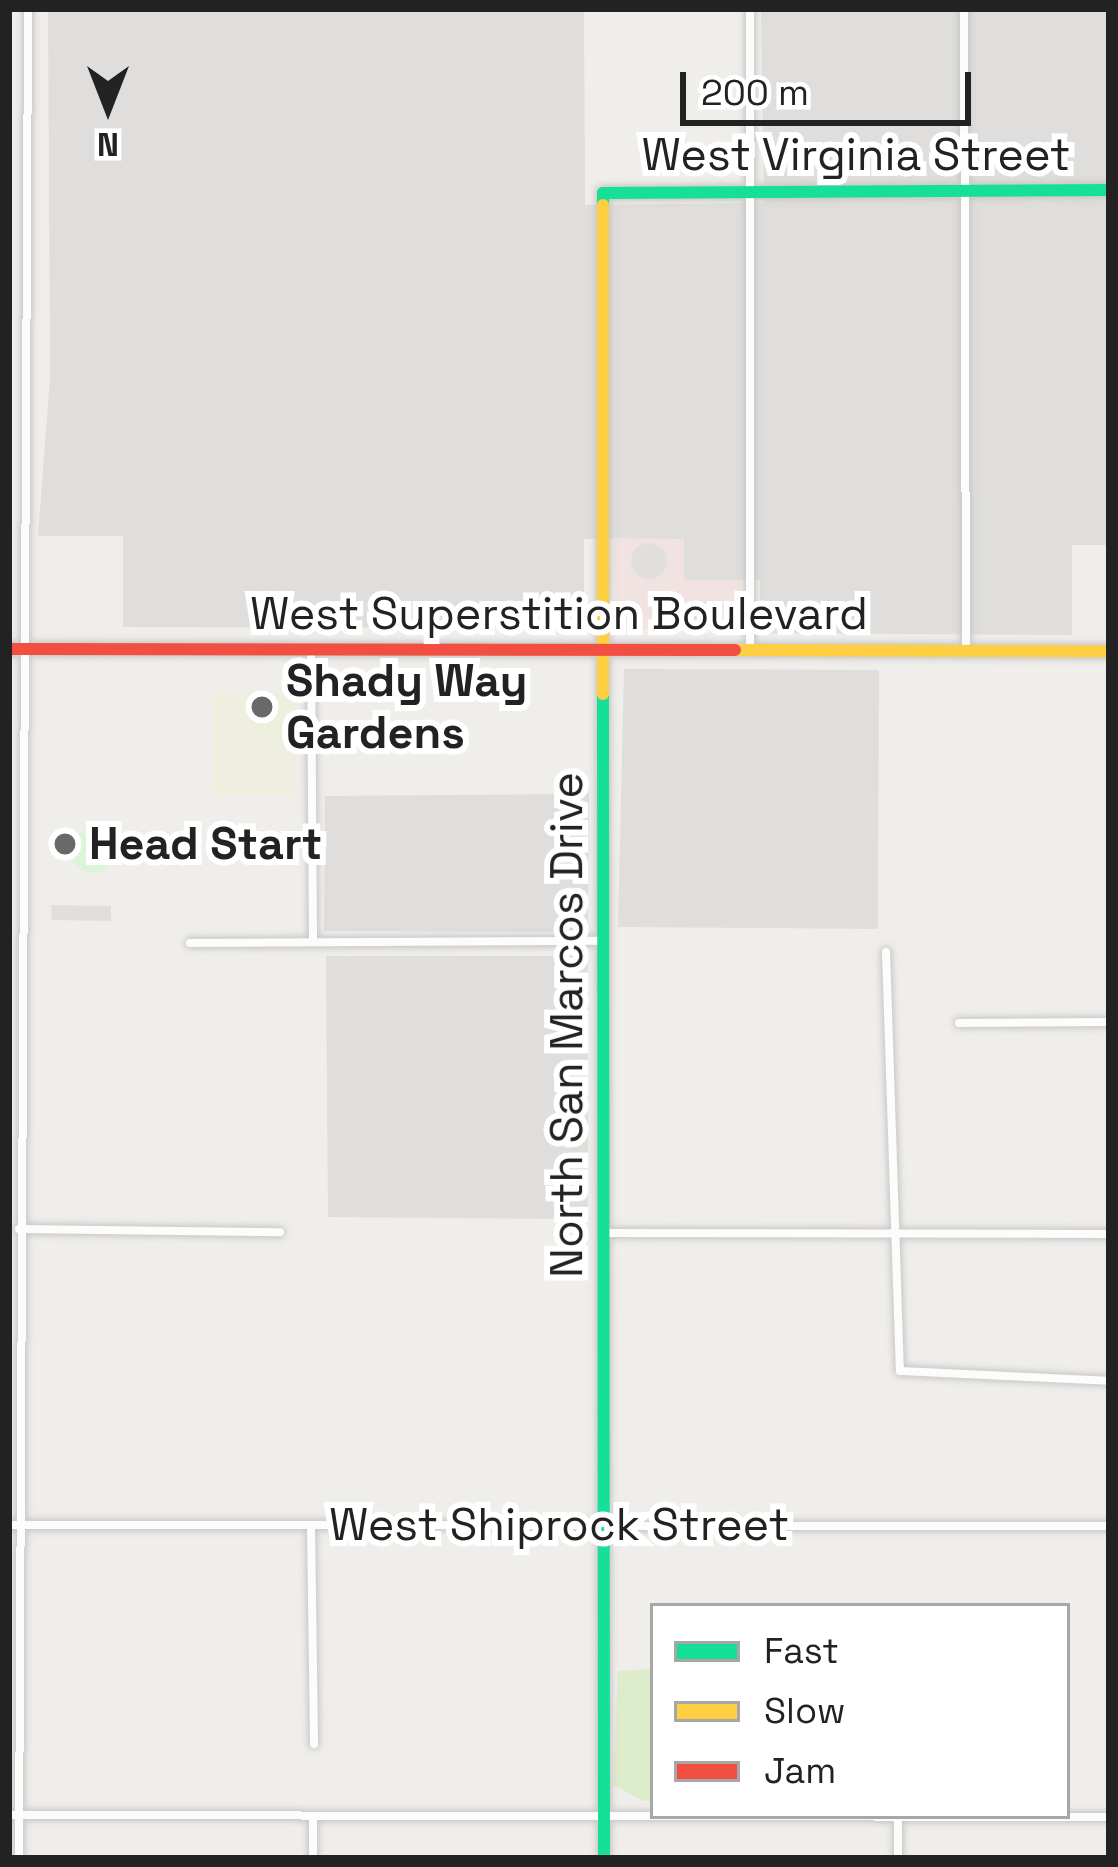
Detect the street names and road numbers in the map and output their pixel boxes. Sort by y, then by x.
street label: West Virginia Street [641,128,1071,182]
street label: West Superstition Boulevard [250,587,868,641]
street label: North San Marcos Drive [540,772,594,1278]
street label: West Shiprock Street [329,1498,789,1552]

